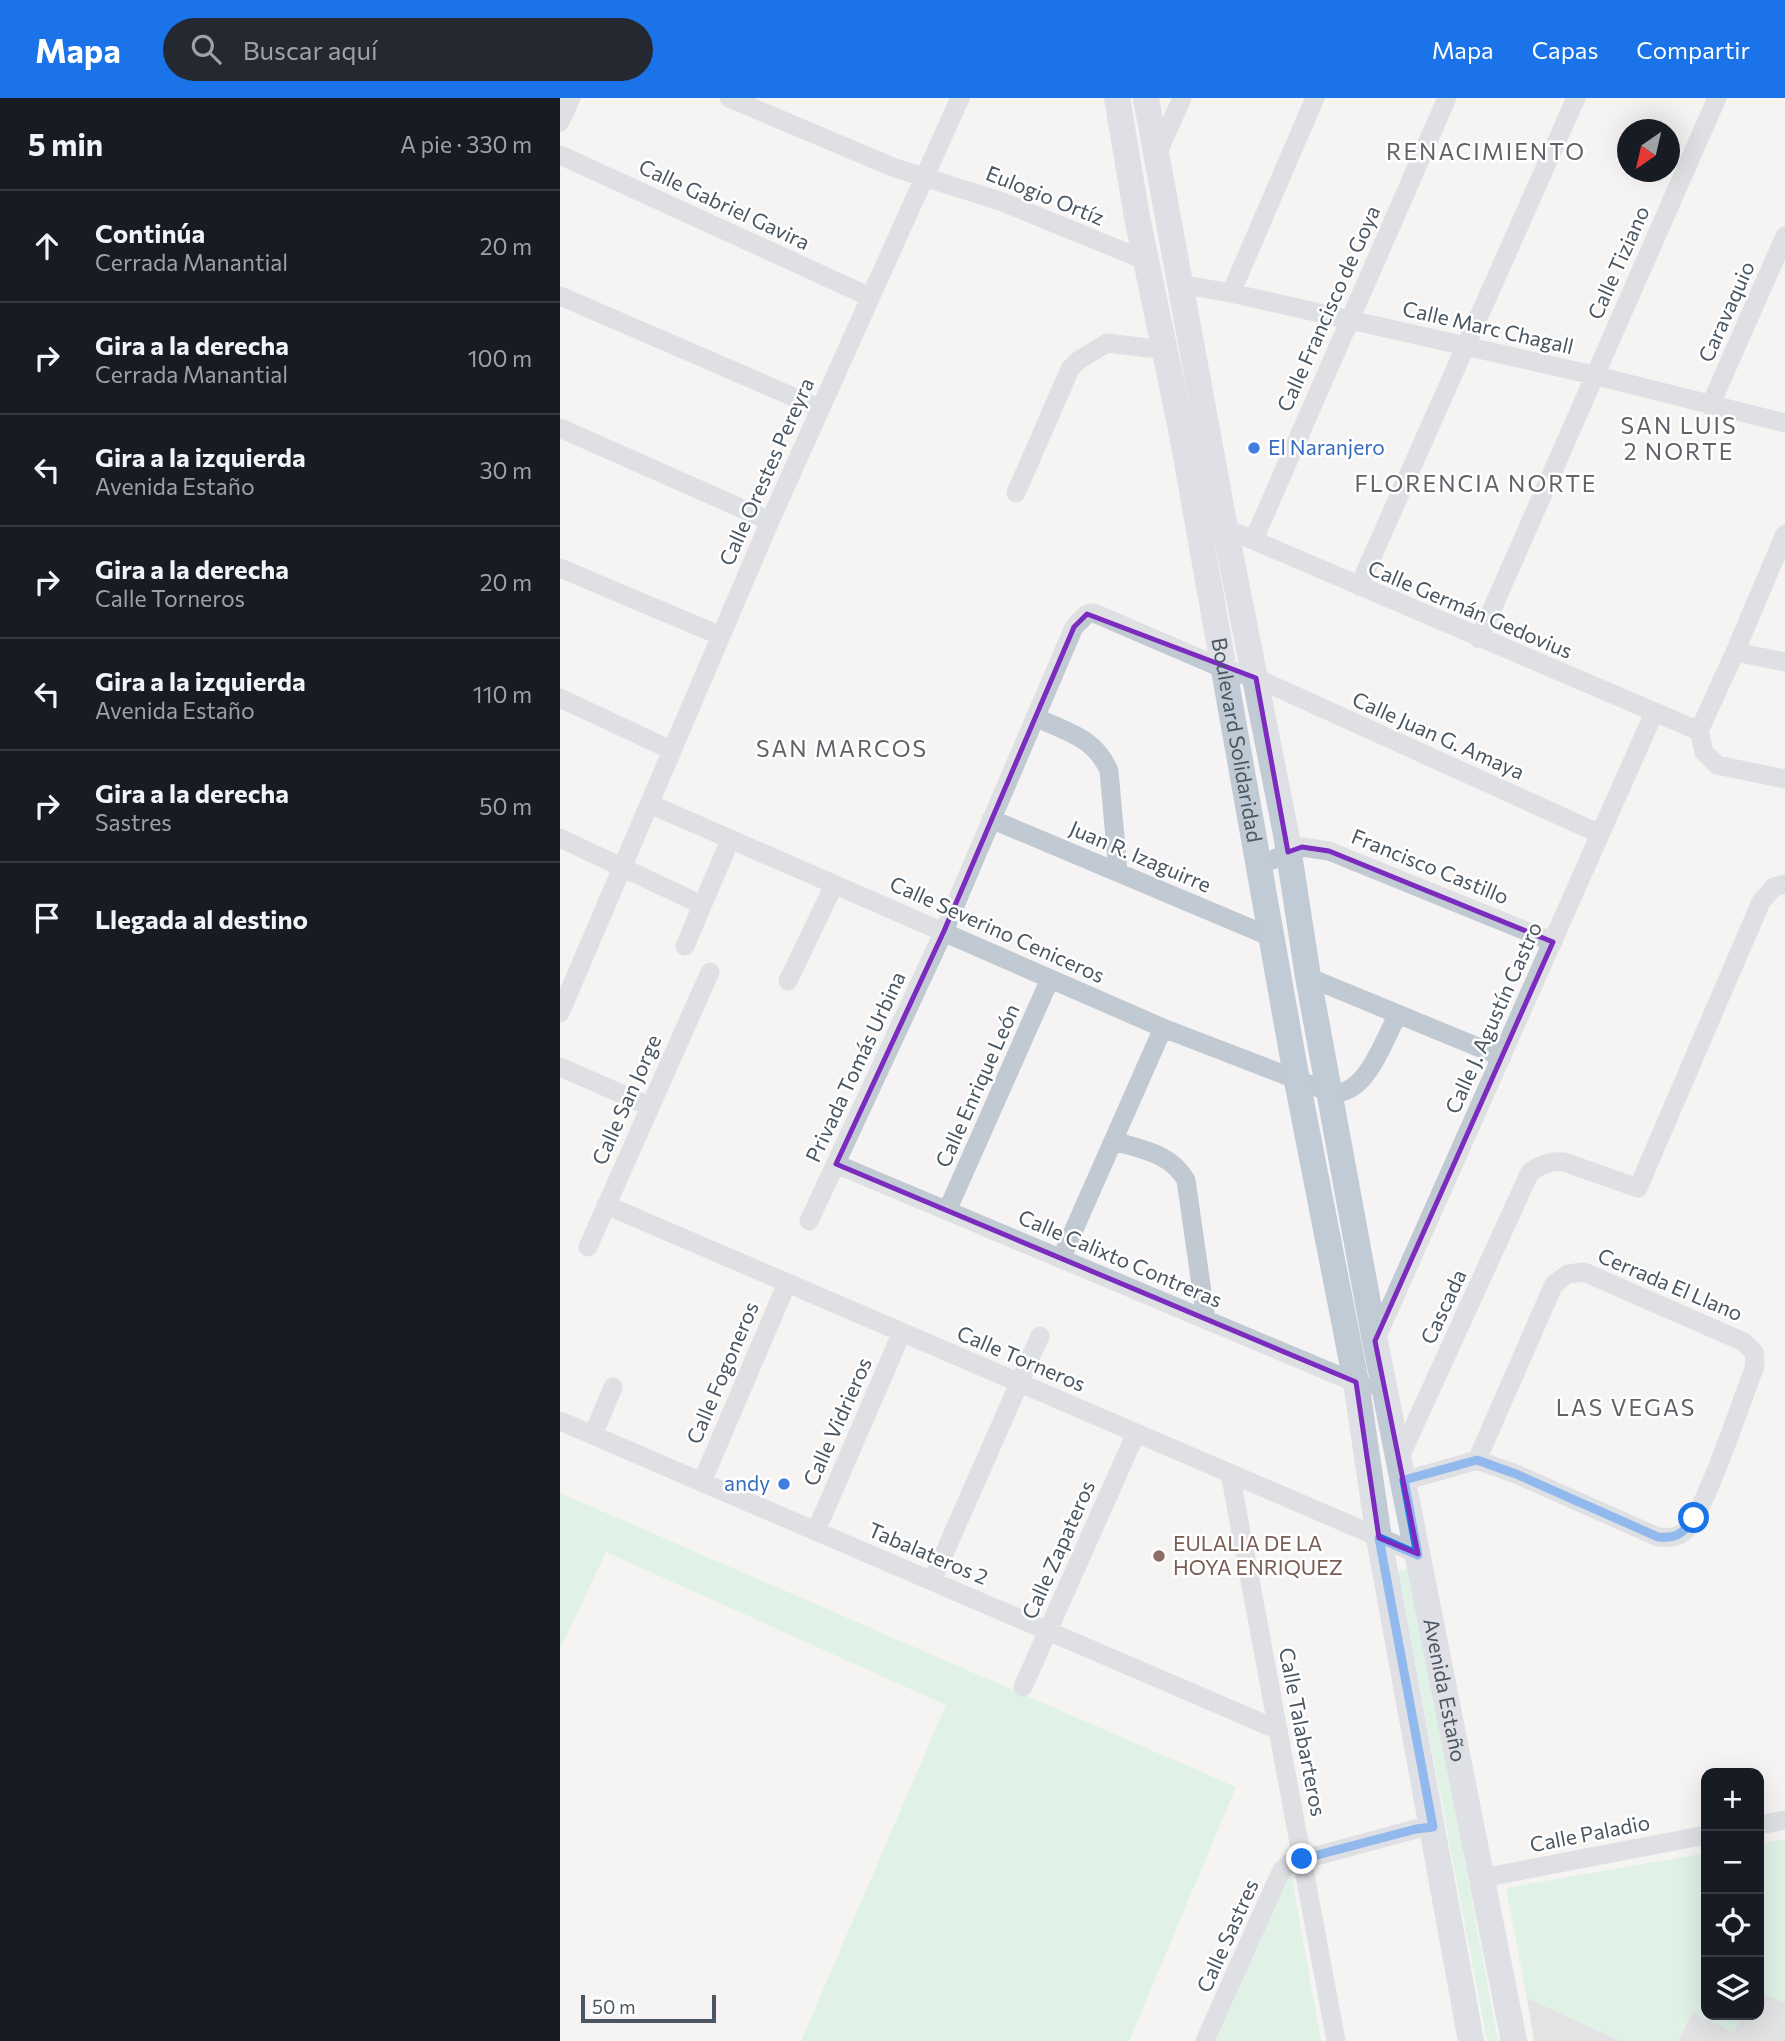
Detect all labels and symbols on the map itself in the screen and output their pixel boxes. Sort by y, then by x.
north arrow [1617,119,1680,182]
district label: RENACIMIENTO [1386,137,1586,165]
street label: Calle Gabriel Gavira [635,153,814,254]
street label: Eulogio Ortíz [983,160,1108,230]
street label: Calle Francisco de Goya [1271,202,1384,415]
street label: Calle Tiziano [1582,202,1654,323]
street label: Caravaquio [1692,257,1759,366]
street label: Calle Marc Chagall [1400,295,1576,358]
street label: Calle Orestes Pereyra [713,374,818,569]
district label: SAN LUIS 2 NORTE [1621,411,1737,465]
place label: El Naranjero [1268,434,1385,459]
marker: El Naranjero [1246,440,1262,456]
district label: FLORENCIA NORTE [1354,469,1598,497]
street label: Calle Germán Gedovius [1365,554,1576,663]
street label: Boulevard Solidaridad [1207,635,1268,844]
street label: Calle Juan G. Amaya [1349,685,1528,784]
district label: SAN MARCOS [756,734,928,762]
street label: Juan R. Izaguirre [1066,815,1215,897]
street label: Francisco Castillo [1348,823,1513,909]
street label: Calle Severino Ceniceros [886,870,1109,987]
street label: Calle J. Agustín Castro [1439,918,1546,1117]
street label: Privada Tomás Urbina [799,967,910,1166]
street label: Calle Enrique León [929,1000,1024,1171]
street label: Calle San Jorge [586,1030,665,1168]
street label: Calle Calixto Contreras [1015,1203,1226,1312]
street label: Cerrada El Llano [1594,1242,1747,1325]
street label: Cascada [1415,1265,1471,1348]
street label: Calle Fogoneros [680,1298,763,1447]
street label: Calle Torneros [954,1319,1090,1396]
street label: Calle Vidrieros [797,1353,876,1489]
district label: LAS VEGAS [1556,1393,1696,1421]
place label: andy [724,1470,770,1495]
marker: andy [776,1476,792,1492]
street label: Calle Zapateros [1016,1476,1099,1623]
route start [1678,1502,1709,1533]
street label: Tabalateros 2 [865,1516,992,1589]
place label: EULALIA DE LA HOYA ENRIQUEZ [1173,1530,1343,1579]
marker: EULALIA DE LA HOYA ENRIQUEZ [1151,1548,1167,1564]
street label: Avenida Estaño [1419,1616,1472,1764]
street label: Calle Talabarteros [1275,1645,1332,1818]
street label: Calle Paladio [1528,1809,1652,1856]
route end [1286,1843,1317,1874]
street label: Calle Sastres [1191,1875,1263,1996]
scale bar [581,1992,716,2024]

